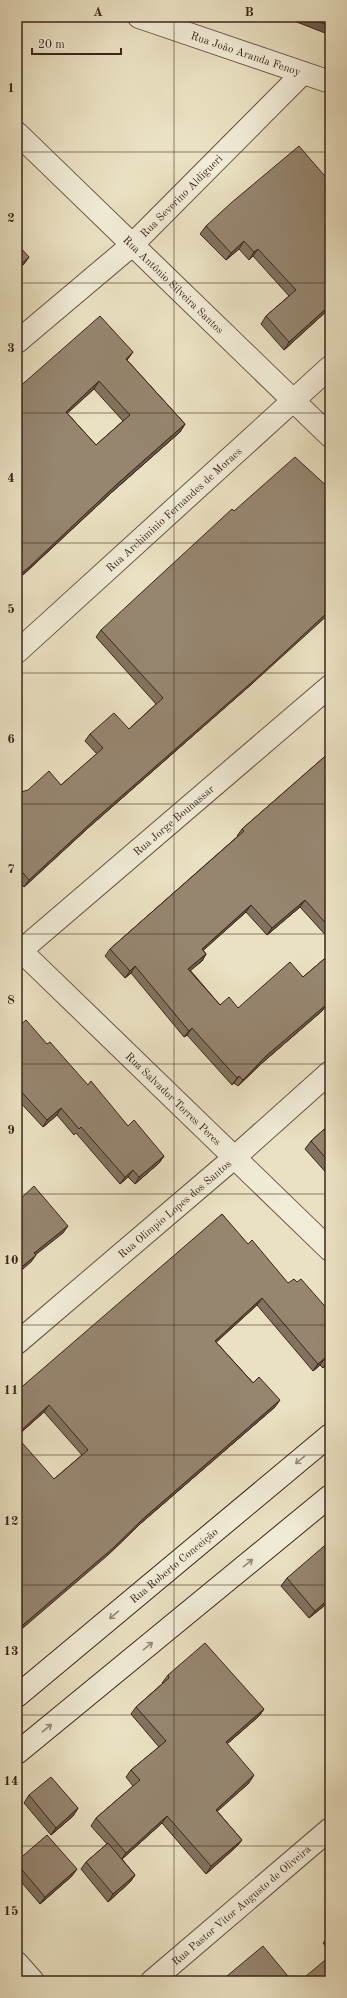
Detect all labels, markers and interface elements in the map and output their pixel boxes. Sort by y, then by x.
text: A [93,6,103,19]
text: B [244,6,254,19]
scale bar [32,30,121,56]
street label: Rua João Aranda Fenoy [189,31,302,79]
text: 20 m [38,39,65,51]
text: 1 [7,82,15,95]
street label: Rua Severino Aldigueri [139,153,225,240]
text: 2 [7,212,15,225]
street label: Rua Antônio Silveira Santos [120,235,225,337]
text: 3 [7,342,15,355]
street label: Rua Archiminio Fernandes de Moraes [105,446,245,575]
text: 4 [7,472,15,485]
text: 5 [7,603,15,616]
text: 6 [7,733,15,746]
street label: Rua Jorge Bounassar [132,783,217,859]
text: 7 [7,863,15,876]
text: 8 [7,994,15,1007]
street label: Rua Salvador Torres Peres [123,1051,223,1148]
text: 9 [7,1124,15,1137]
street label: Rua Olimpio Lopes dos Santos [117,1158,234,1261]
text: 10 [3,1254,19,1267]
text: 11 [3,1384,19,1397]
one-way arrow [295,1455,305,1464]
text: 12 [3,1515,19,1528]
street label: Rua Roberto Conceição [129,1527,221,1606]
one-way arrow [243,1559,254,1568]
one-way arrow [109,1610,120,1619]
one-way arrow [142,1641,153,1650]
text: 13 [3,1645,19,1658]
one-way arrow [42,1724,53,1733]
text: 14 [3,1775,19,1788]
street label: Rua Pastor Vitor Augusto de Oliveira [170,1844,314,1968]
text: 15 [3,1905,19,1918]

